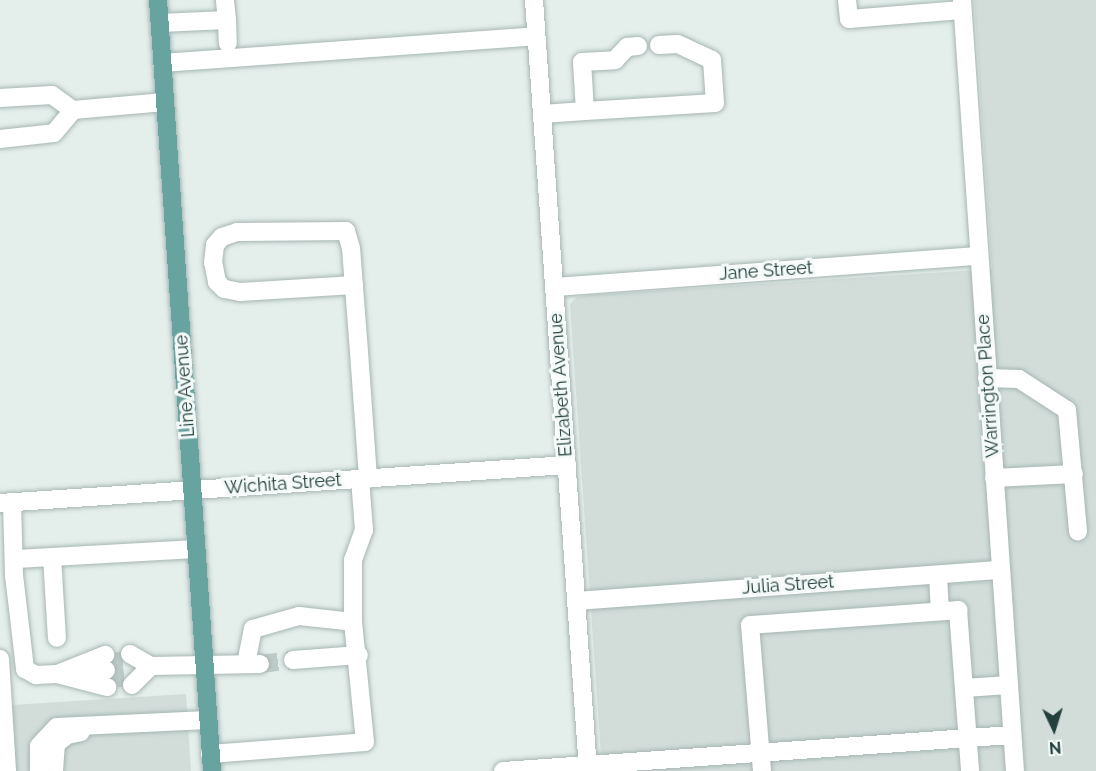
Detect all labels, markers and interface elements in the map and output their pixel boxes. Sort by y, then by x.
street label: Jane Street [718,257,814,285]
street label: Elizabeth Avenue [545,312,577,458]
street label: Warrington Place [972,314,1004,458]
street label: Line Avenue [171,334,199,438]
street label: Wichita Street [224,469,342,499]
street label: Julia Street [741,571,835,599]
north arrow [1024,699,1084,759]
text: N [1049,738,1062,757]

